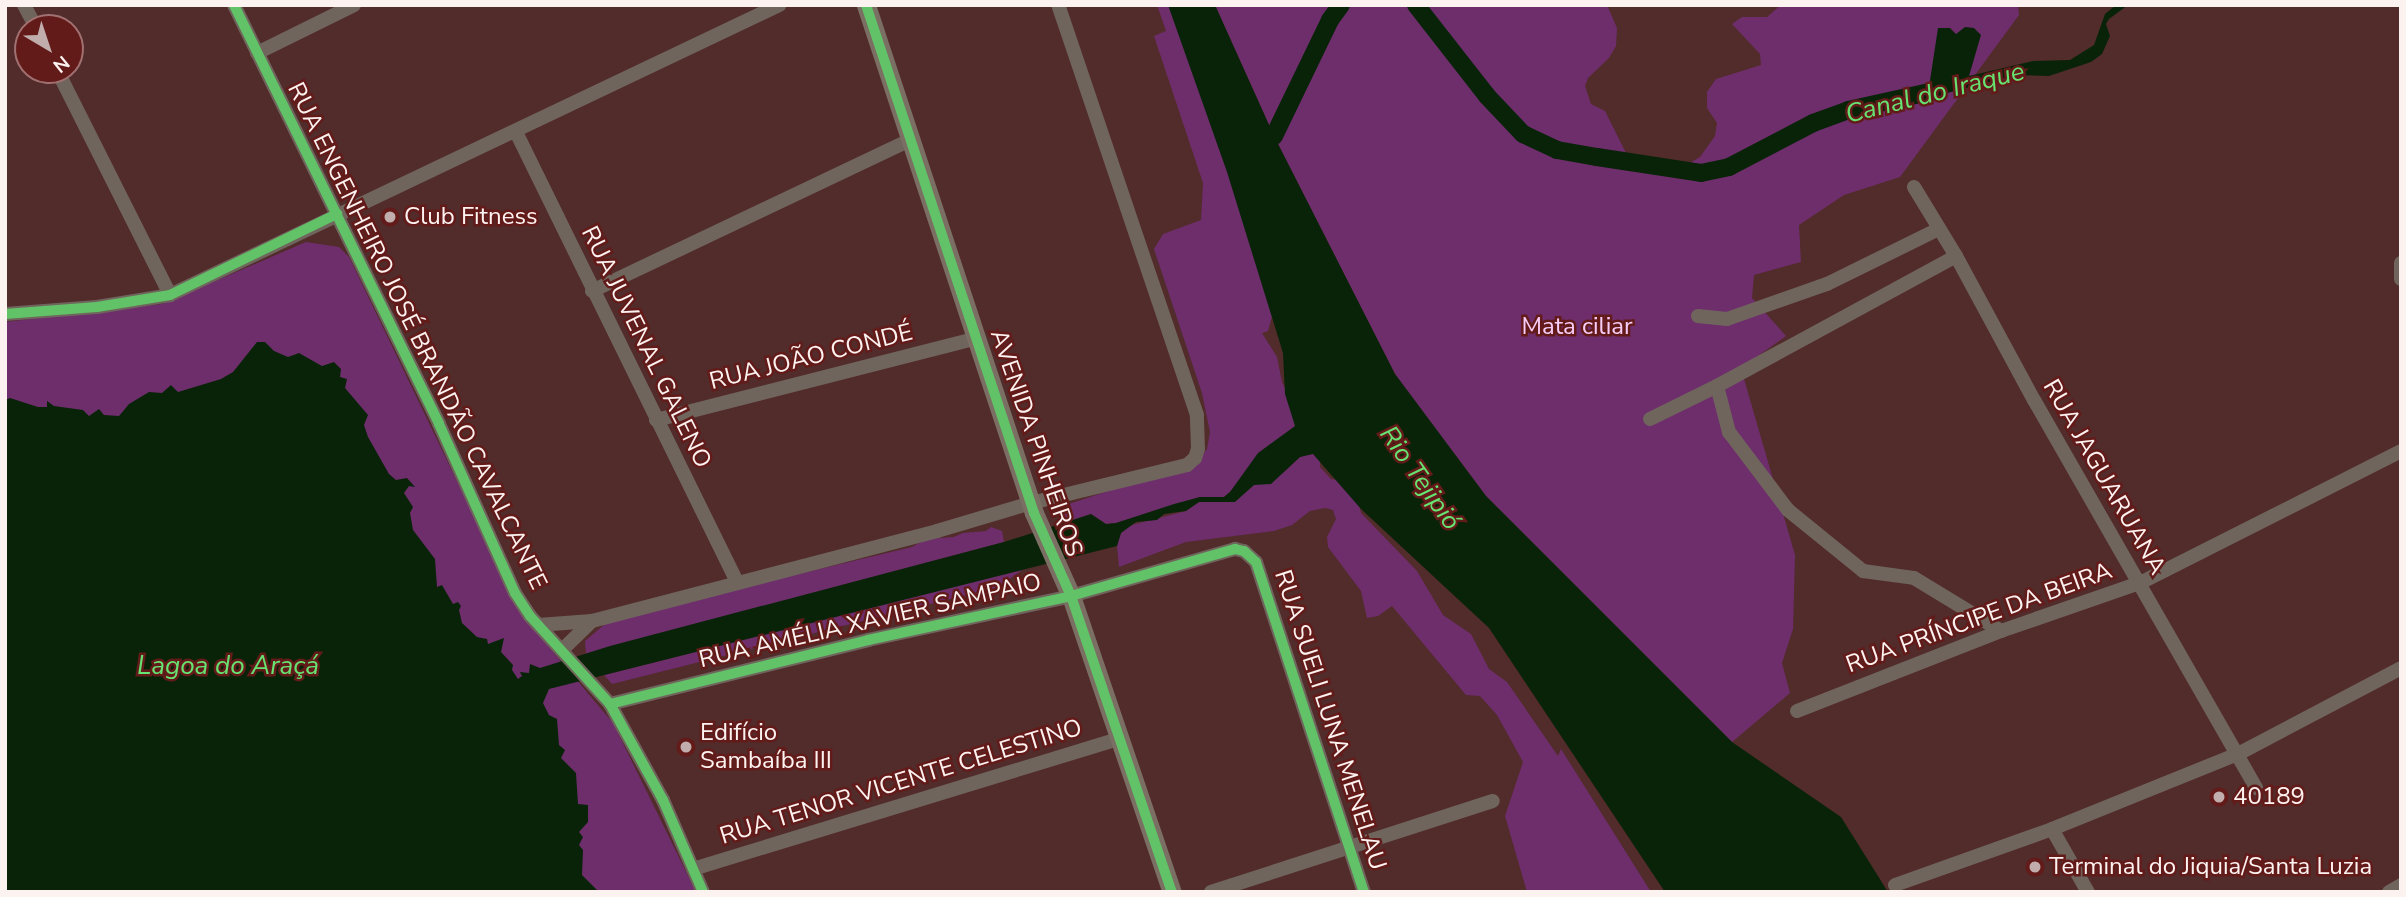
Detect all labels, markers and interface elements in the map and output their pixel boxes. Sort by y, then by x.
north arrow [14,14,84,84]
text: N [47,49,75,78]
water label: Canal do Iraque [1842,56,2028,130]
street label: RUA ENGENHEIRO JOSÉ BRANDÃO CAVALCANTE [281,78,553,594]
place label: Club Fitness [404,203,537,231]
marker: Club Fitness [382,209,398,225]
street label: RUA JUVENAL GALENO [575,221,717,473]
park label: Mata ciliar [1521,313,1633,341]
street label: RUA JOÃO CONDÉ [706,318,916,396]
street label: AVENIDA PINHEIROS [984,326,1088,560]
street label: RUA JAGUARUANA [2036,374,2172,580]
water label: Rio Tejipió [1373,420,1467,536]
street label: RUA PRÍNCIPE DA BEIRA [1842,556,2116,680]
street label: RUA SUELI LUNA MENELAU [1268,566,1392,874]
street label: RUA AMÉLIA XAVIER SAMPAIO [696,568,1044,674]
water label: Lagoa do Araçá [137,650,319,682]
street label: RUA TENOR VICENTE CELESTINO [716,713,1086,851]
place label: Edifício Sambaíba III [700,719,832,775]
marker: Edifício Sambaíba III [678,739,694,755]
place label: 40189 [2233,783,2305,811]
marker: 40189 [2211,789,2227,805]
place label: Terminal do Jiquia/Santa Luzia [2049,853,2372,881]
marker: Terminal do Jiquia/Santa Luzia [2027,859,2043,875]

